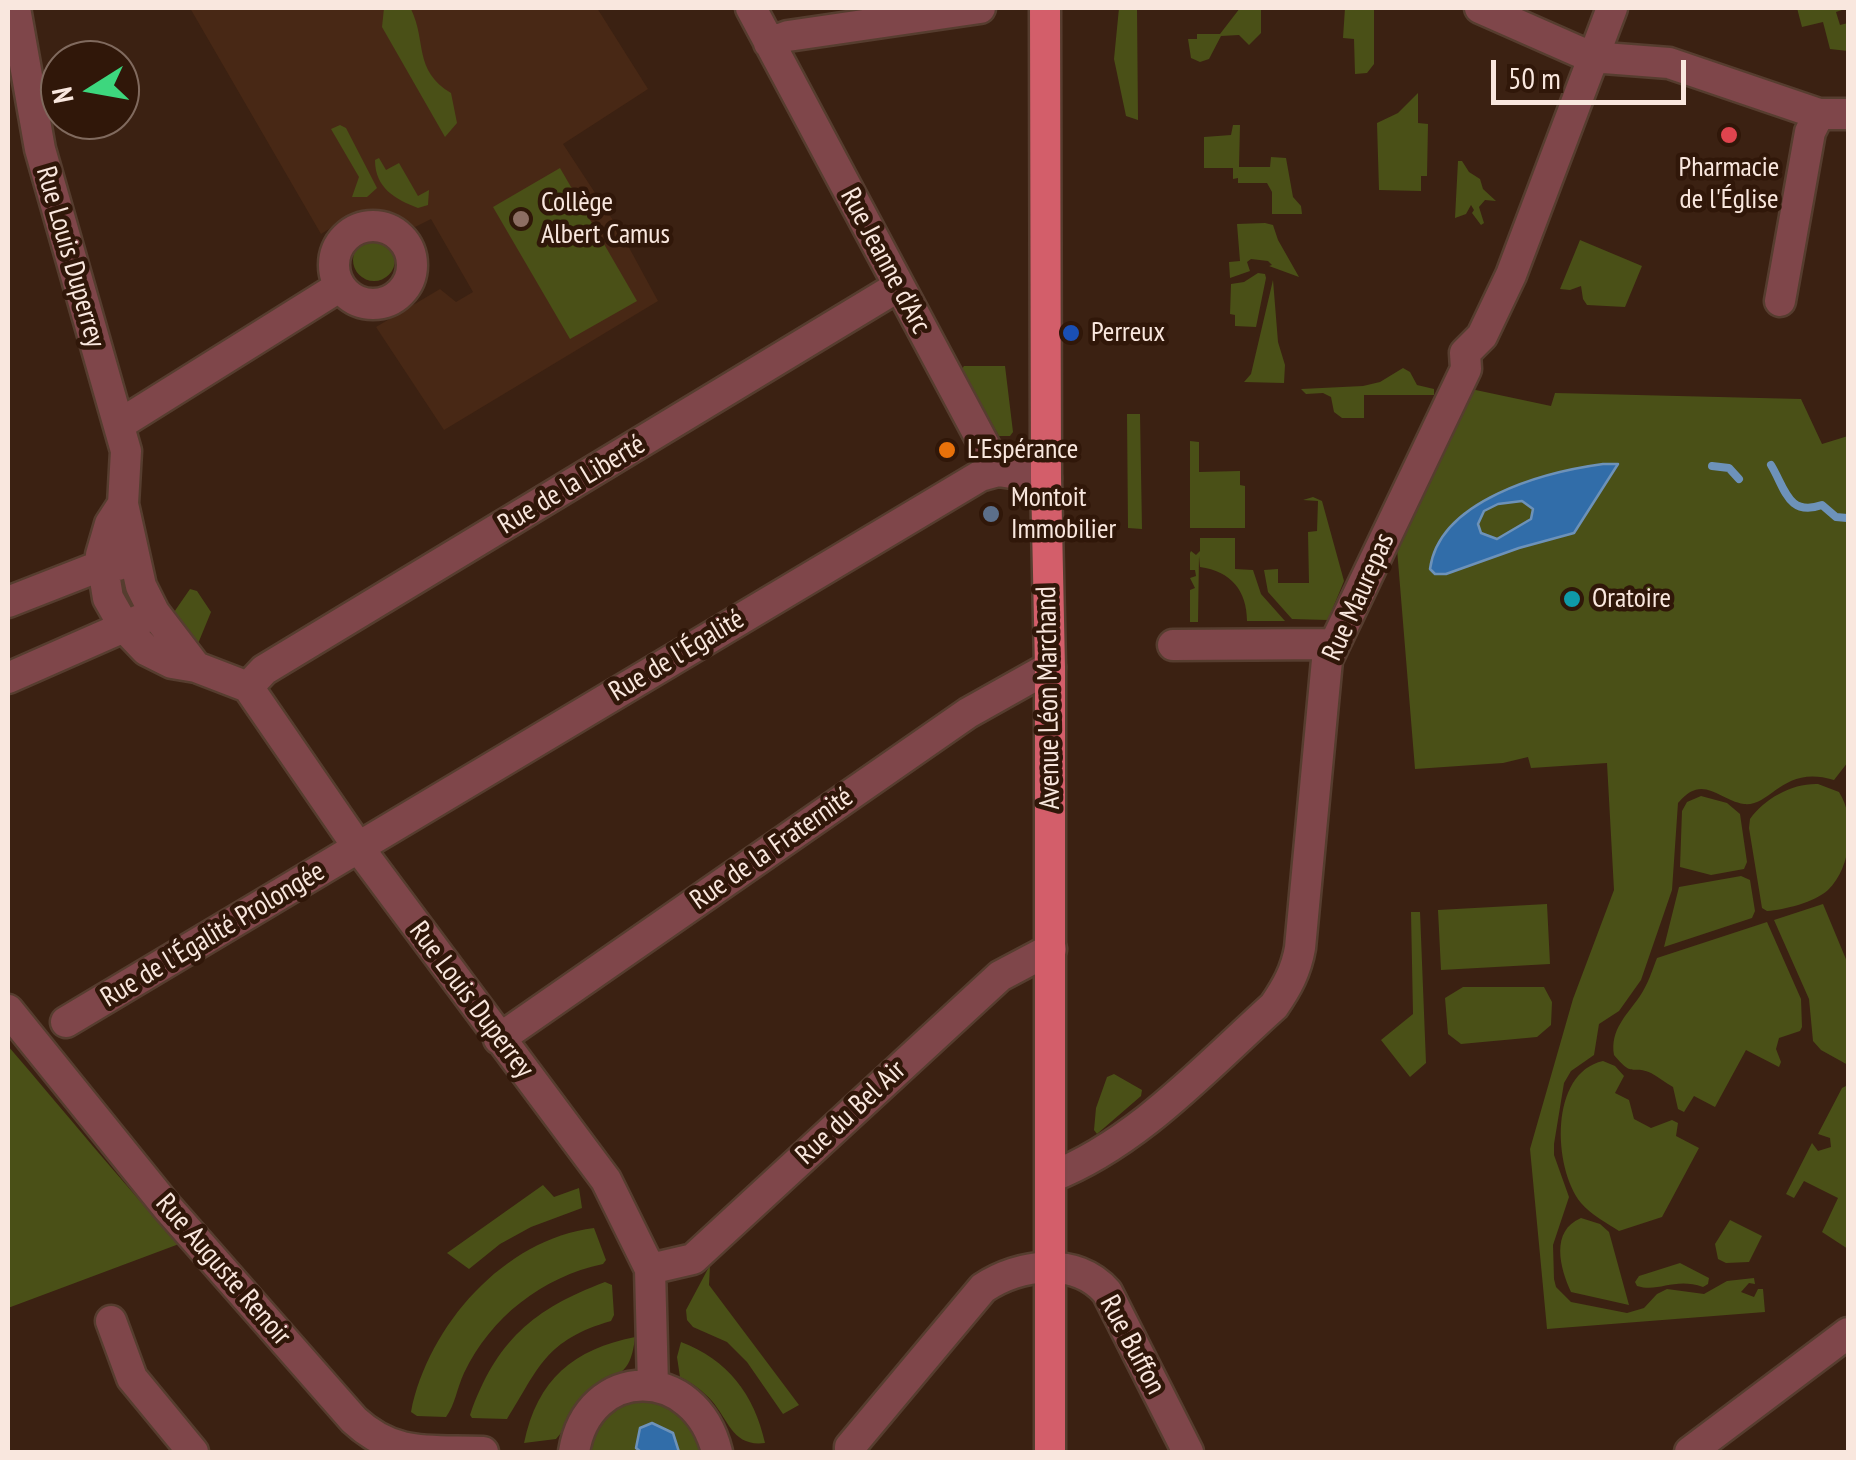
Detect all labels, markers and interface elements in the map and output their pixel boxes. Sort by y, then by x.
north arrow [40,40,140,140]
scale bar [1496,40,1691,102]
text: 50 m [1508,58,1561,97]
text: N [42,84,82,106]
marker: Pharmacie de l'Église [1718,124,1740,146]
place label: Pharmacie de l'Église [1679,151,1779,217]
street label: Rue Louis Duperrey [28,163,112,351]
street label: Rue Jeanne d'Arc [833,182,937,340]
place label: Collège Albert Camus [541,186,670,252]
marker: Collège Albert Camus [510,208,532,230]
place label: Perreux [1091,316,1165,350]
marker: Perreux [1060,322,1082,344]
street label: Rue de la Liberté [493,428,651,542]
place label: L'Espérance [967,433,1078,467]
marker: L'Espérance [936,439,958,461]
place label: Montoit Immobilier [1011,481,1116,547]
marker: Montoit Immobilier [980,503,1002,525]
street label: Rue Maurepas [1316,528,1402,666]
place label: Oratoire [1592,582,1671,616]
street label: Avenue Léon Marchand [1030,586,1068,810]
marker: Oratoire [1561,588,1583,610]
street label: Rue de l'Égalité [604,603,750,709]
street label: Rue de la Fraternité [684,780,860,918]
street label: Rue de l'Égalité Prolongée [95,855,331,1015]
street label: Rue Louis Duperrey [401,915,541,1085]
street label: Rue du Bel Air [789,1054,913,1172]
street label: Rue Auguste Renoir [148,1188,298,1352]
street label: Rue Buffon [1092,1290,1172,1400]

